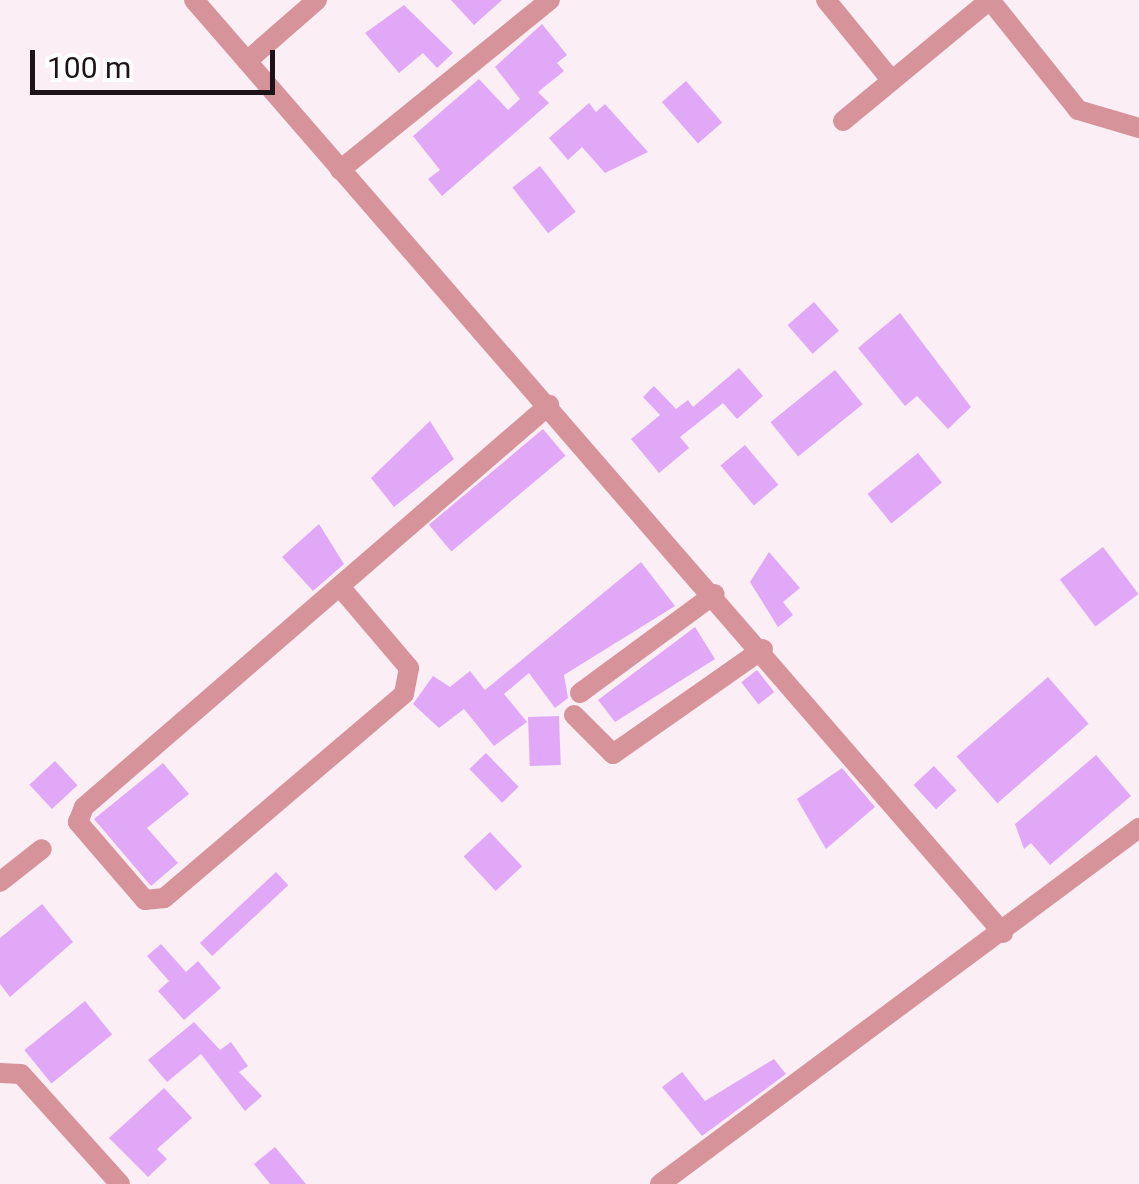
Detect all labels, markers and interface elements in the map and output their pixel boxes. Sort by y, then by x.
scale bar [35,30,280,92]
text: 100 m [47,50,131,85]

